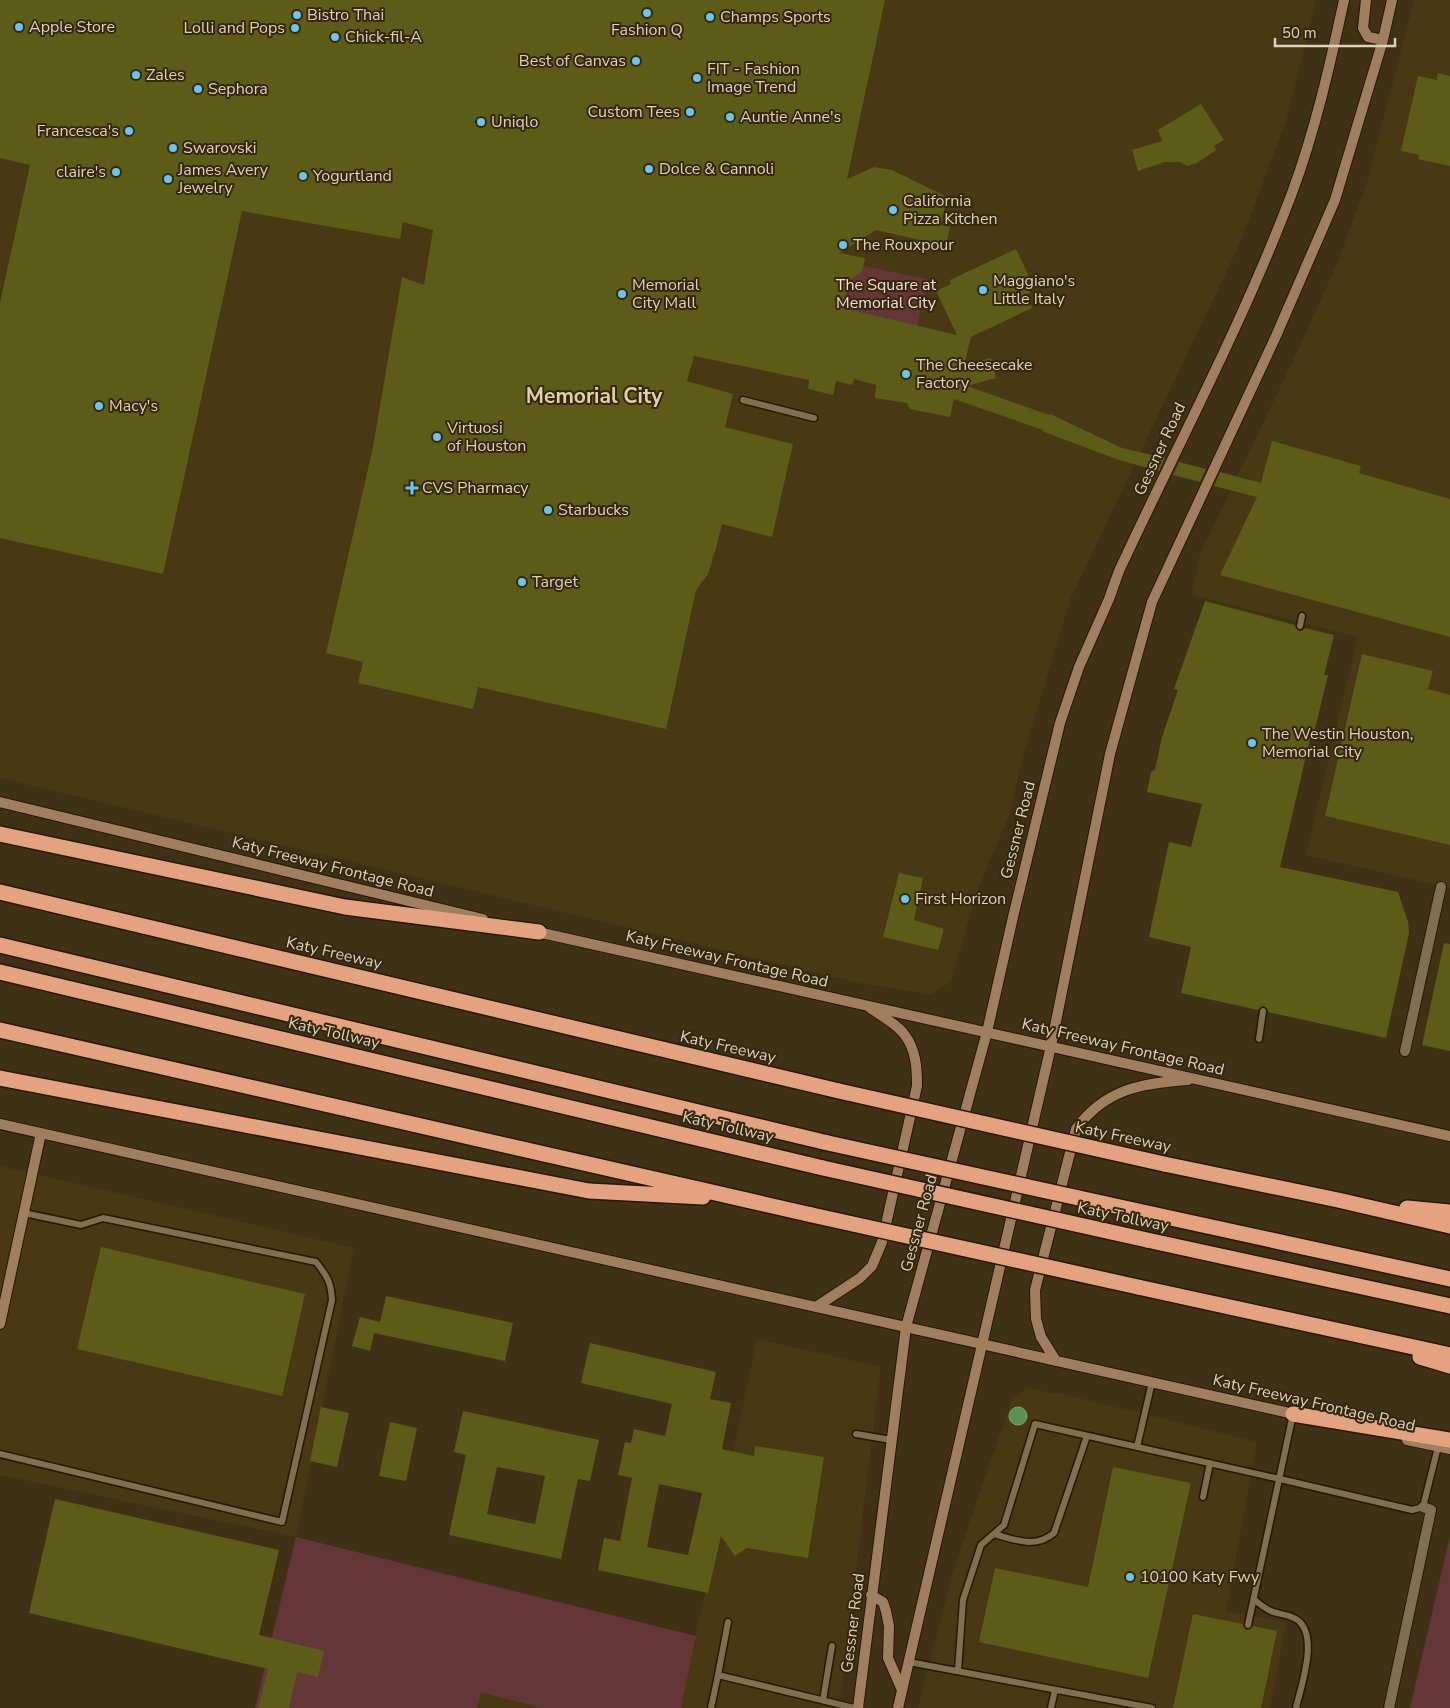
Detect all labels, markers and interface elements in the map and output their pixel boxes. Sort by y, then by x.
place label: Bistro Thai [307,4,384,26]
place label: Champs Sports [720,6,831,28]
marker: Fashion Q [641,7,653,19]
marker: Bistro Thai [291,9,303,21]
marker: Champs Sports [704,11,716,23]
scale bar [1275,15,1395,47]
place label: Apple Store [29,16,115,38]
place label: Lolli and Pops [184,17,285,39]
place label: Fashion Q [611,19,683,41]
marker: Apple Store [13,21,25,33]
marker: Lolli and Pops [289,22,301,34]
text: 50 m [1282,23,1317,43]
place label: Chick-fil-A [345,26,422,48]
marker: Chick-fil-A [329,31,341,43]
place label: Best of Canvas [519,50,626,72]
marker: Best of Canvas [630,55,642,67]
place label: FIT - Fashion Image Trend [707,58,800,98]
place label: Zales [146,64,185,86]
marker: Zales [130,69,142,81]
marker: FIT - Fashion Image Trend [691,72,703,84]
place label: Sephora [208,78,268,100]
marker: Sephora [192,83,204,95]
place label: Custom Tees [587,101,680,123]
marker: Custom Tees [684,106,696,118]
place label: Auntie Anne's [740,106,841,128]
place label: Uniqlo [491,111,538,133]
marker: Auntie Anne's [724,111,736,123]
marker: Uniqlo [475,116,487,128]
place label: Francesca's [37,120,119,142]
marker: Francesca's [123,125,135,137]
place label: Swarovski [183,137,256,159]
marker: Swarovski [167,142,179,154]
place label: Dolce & Cannoli [659,158,774,180]
place label: James Avery Jewelry [177,159,269,199]
place label: claire's [56,161,106,183]
marker: Dolce & Cannoli [643,163,655,175]
place label: Yogurtland [312,165,392,187]
marker: claire's [110,166,122,178]
marker: Yogurtland [297,170,309,182]
marker: James Avery Jewelry [162,173,174,185]
place label: California Pizza Kitchen [903,190,998,230]
marker: California Pizza Kitchen [887,204,899,216]
place label: The Rouxpour [853,234,954,256]
marker: The Rouxpour [837,239,849,251]
place label: Maggiano's Little Italy [993,270,1075,310]
place label: Memorial City Mall [632,274,700,314]
park label: The Square at Memorial City [836,274,937,314]
marker: Maggiano's Little Italy [977,284,989,296]
marker: Memorial City Mall [616,288,628,300]
place label: The Cheesecake Factory [916,354,1033,394]
marker: The Cheesecake Factory [900,368,912,380]
district label: Memorial City [526,382,663,410]
place label: Macy's [109,395,158,417]
street label: Gessner Road [1129,399,1191,499]
marker: Macy's [93,400,105,412]
place label: Virtuosi of Houston [446,417,526,457]
marker: Virtuosi of Houston [431,431,443,443]
place label: CVS Pharmacy [422,477,529,499]
marker: CVS Pharmacy [406,482,418,494]
place label: Starbucks [558,499,629,521]
marker: Starbucks [542,504,554,516]
place label: Target [532,571,578,593]
marker: Target [516,576,528,588]
place label: The Westin Houston, Memorial City [1262,723,1413,763]
marker: The Westin Houston, Memorial City [1246,737,1258,749]
street label: Gessner Road [995,779,1041,881]
street label: Katy Freeway Frontage Road [230,831,436,903]
place label: First Horizon [915,888,1006,910]
marker: First Horizon [899,893,911,905]
street label: Katy Freeway Frontage Road [624,925,830,993]
street label: Katy Freeway [284,931,385,975]
street label: Katy Tollway [286,1012,383,1054]
street label: Katy Freeway Frontage Road [1020,1013,1226,1081]
street label: Katy Freeway [678,1025,779,1069]
street label: Katy Tollway [680,1106,777,1148]
street label: Katy Freeway [1073,1116,1174,1158]
street label: Gessner Road [895,1172,943,1274]
street label: Katy Tollway [1075,1197,1172,1238]
street label: Katy Freeway Frontage Road [1211,1369,1417,1437]
place label: 10100 Katy Fwy [1140,1566,1260,1588]
marker: 10100 Katy Fwy [1124,1571,1136,1583]
street label: Gessner Road [836,1572,870,1674]

